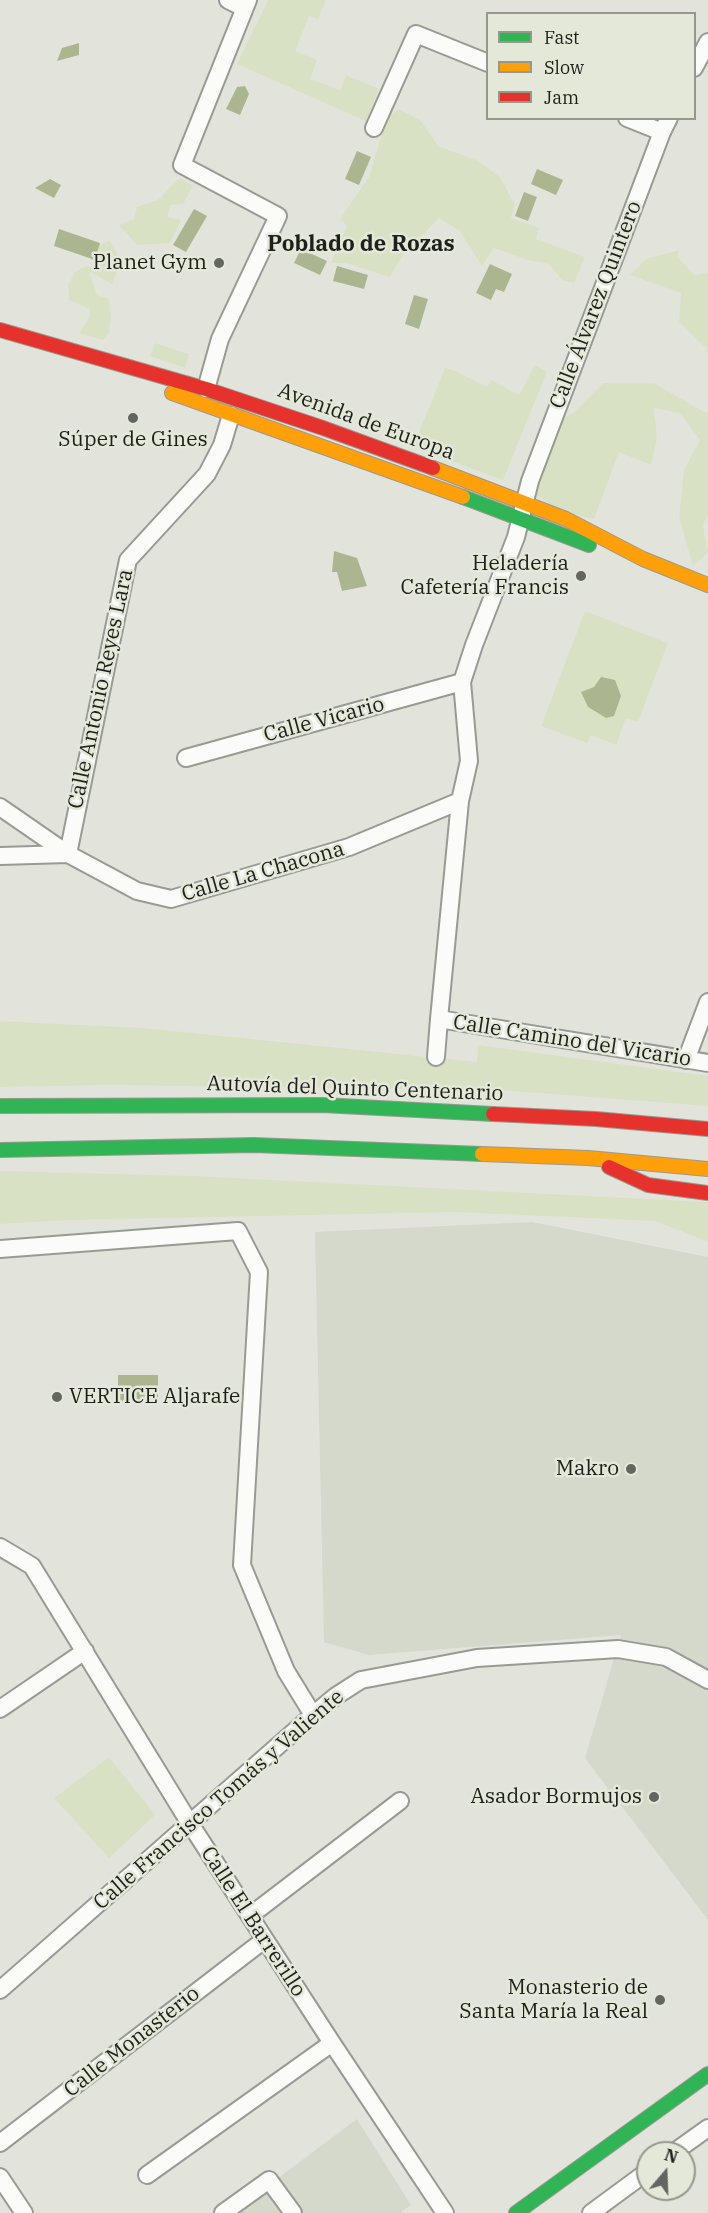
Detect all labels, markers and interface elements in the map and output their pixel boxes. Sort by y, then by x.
legend [486,12,696,120]
text: Fast [544,26,579,49]
text: Slow [544,56,584,79]
text: Jam [544,86,579,109]
street label: Calle Álvarez Quintero [545,198,647,412]
district label: Poblado de Rozas [267,232,455,258]
place label: Planet Gym [93,250,207,276]
marker: Planet Gym [212,256,226,270]
street label: Avenida de Europa [274,378,458,466]
marker: Súper de Gines [126,411,140,425]
place label: Súper de Gines [58,427,208,453]
place label: Heladería Cafetería Francis [400,551,569,601]
street label: Calle Antonio Reyes Lara [63,567,139,811]
marker: Heladería Cafetería Francis [574,569,588,583]
street label: Calle Vicario [261,692,387,748]
street label: Calle La Chacona [179,837,347,907]
street label: Calle Camino del Vicario [451,1010,693,1072]
street label: Autovía del Quinto Centenario [206,1071,504,1107]
place label: VERTICE Aljarafe [69,1384,240,1410]
marker: VERTICE Aljarafe [50,1390,64,1404]
place label: Makro [556,1456,619,1482]
marker: Makro [624,1462,638,1476]
street label: Calle Francisco Tomás y Valiente [89,1685,349,1915]
place label: Asador Bormujos [470,1784,642,1810]
marker: Asador Bormujos [647,1790,661,1804]
street label: Calle El Barrerillo [195,1842,311,2002]
place label: Monasterio de Santa María la Real [459,1975,648,2025]
street label: Calle Monasterio [59,1981,205,2103]
marker: Monasterio de Santa María la Real [653,1993,667,2007]
north arrow [636,2141,696,2201]
text: N [662,2144,680,2167]

